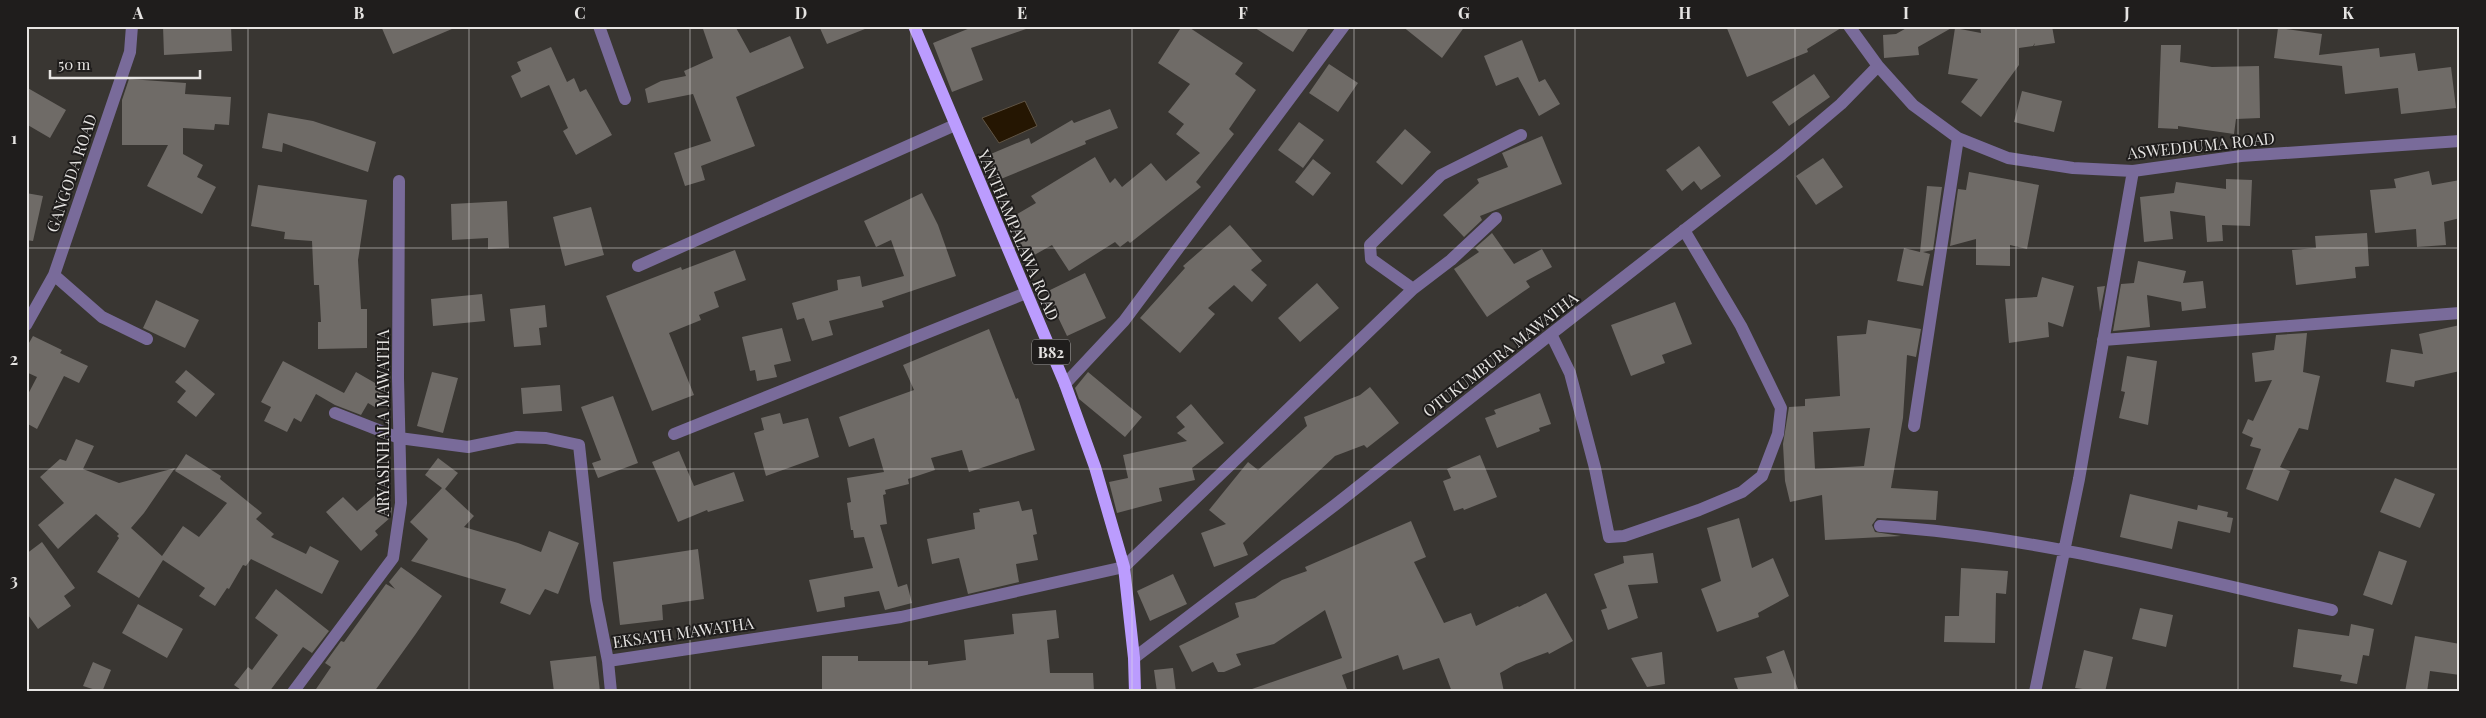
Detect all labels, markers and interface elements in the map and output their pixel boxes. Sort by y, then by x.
text: A [132,2,144,23]
text: B [354,2,365,23]
text: C [574,2,586,23]
text: D [795,2,807,23]
text: E [1017,2,1027,23]
text: F [1238,2,1248,23]
text: G [1458,2,1470,23]
text: H [1679,2,1692,23]
text: I [1903,2,1909,23]
text: J [2123,2,2130,23]
text: K [2342,2,2354,23]
scale bar [50,48,200,80]
text: 50 m [58,54,91,74]
street label: GANGODA ROAD [41,111,101,235]
text: 1 [11,127,17,148]
street label: ASWEDDUMA ROAD [2125,127,2276,163]
street label: YANTHAMPALAWA ROAD [973,145,1065,324]
street label: OTUKUMBURA MAWATHA [1418,286,1583,421]
street label: ARYASINHALA MAWATHA [372,329,393,518]
road number: B82 [1032,340,1070,364]
text: 2 [10,348,18,369]
text: 3 [10,569,18,590]
street label: EKSATH MAWATHA [611,612,756,652]

